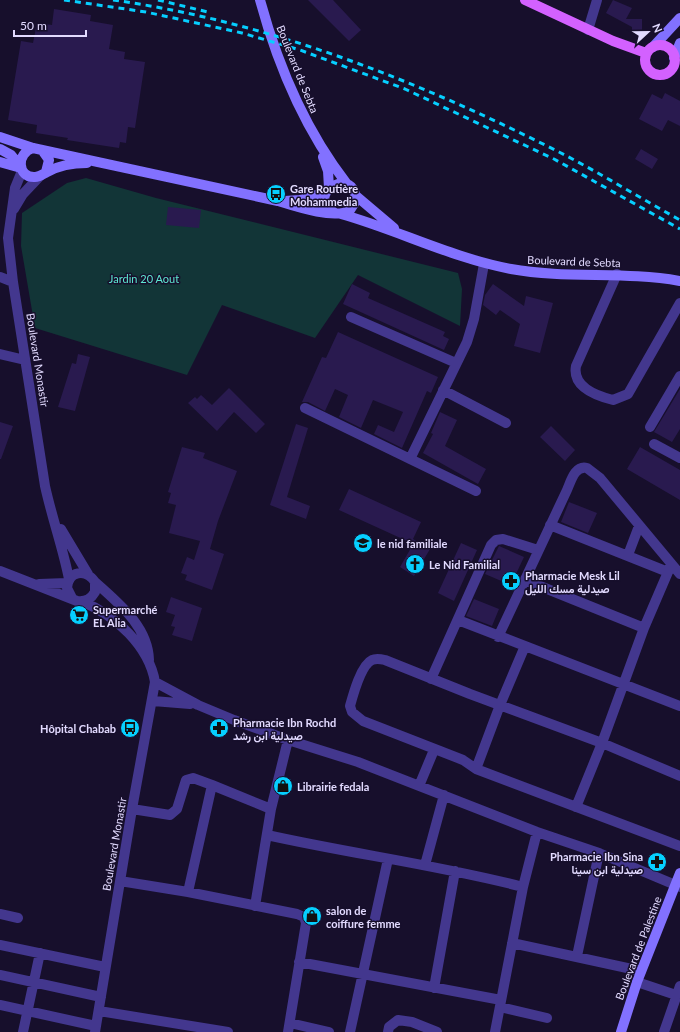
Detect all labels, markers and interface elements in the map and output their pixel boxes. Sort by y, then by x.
scale bar [14,12,86,38]
north arrow [628,12,668,52]
text: 50 m [20,18,47,33]
text: N [650,22,665,34]
street label: Boulevard de Sebta [274,23,322,115]
place label: Gare Routière Mohammedia [290,182,358,208]
bus stop icon: Gare Routière Mohammedia [265,183,287,205]
street label: Boulevard de Sebta [527,253,621,269]
park label: Jardin 20 Aout [109,272,179,285]
street label: Boulevard Monastir [24,312,52,408]
school or university icon: le nid familiale [352,532,374,554]
place label: le nid familiale [377,537,448,550]
church icon: Le Nid Familial [404,553,426,575]
place label: Le Nid Familial [429,558,500,571]
place label: Pharmacie Mesk Lil صيدلية مسك الليل [525,569,620,596]
pharmacy icon: Pharmacie Mesk Lil صيدلية مسك الليل [500,570,522,592]
place label: Supermarché EL Alia [93,603,158,629]
supermarket icon: Supermarché EL Alia [68,604,90,626]
place label: Pharmacie Ibn Rochd صيدلية ابن رشد [233,716,336,743]
bus stop icon: Hôpital Chabab [119,717,141,739]
pharmacy icon: Pharmacie Ibn Rochd صيدلية ابن رشد [208,717,230,739]
place label: Hôpital Chabab [40,722,116,735]
shop icon: Librairie fedala [272,775,294,797]
place label: Librairie fedala [297,780,369,793]
street label: Boulevard Monastir [99,796,129,892]
place label: Pharmacie Ibn Sina صيدلية ابن سينا [550,850,643,877]
pharmacy icon: Pharmacie Ibn Sina صيدلية ابن سينا [646,851,668,873]
street label: Boulevard de Palestine [612,894,664,1002]
place label: salon de coiffure femme [326,904,401,930]
shop icon: salon de coiffure femme [301,905,323,927]

